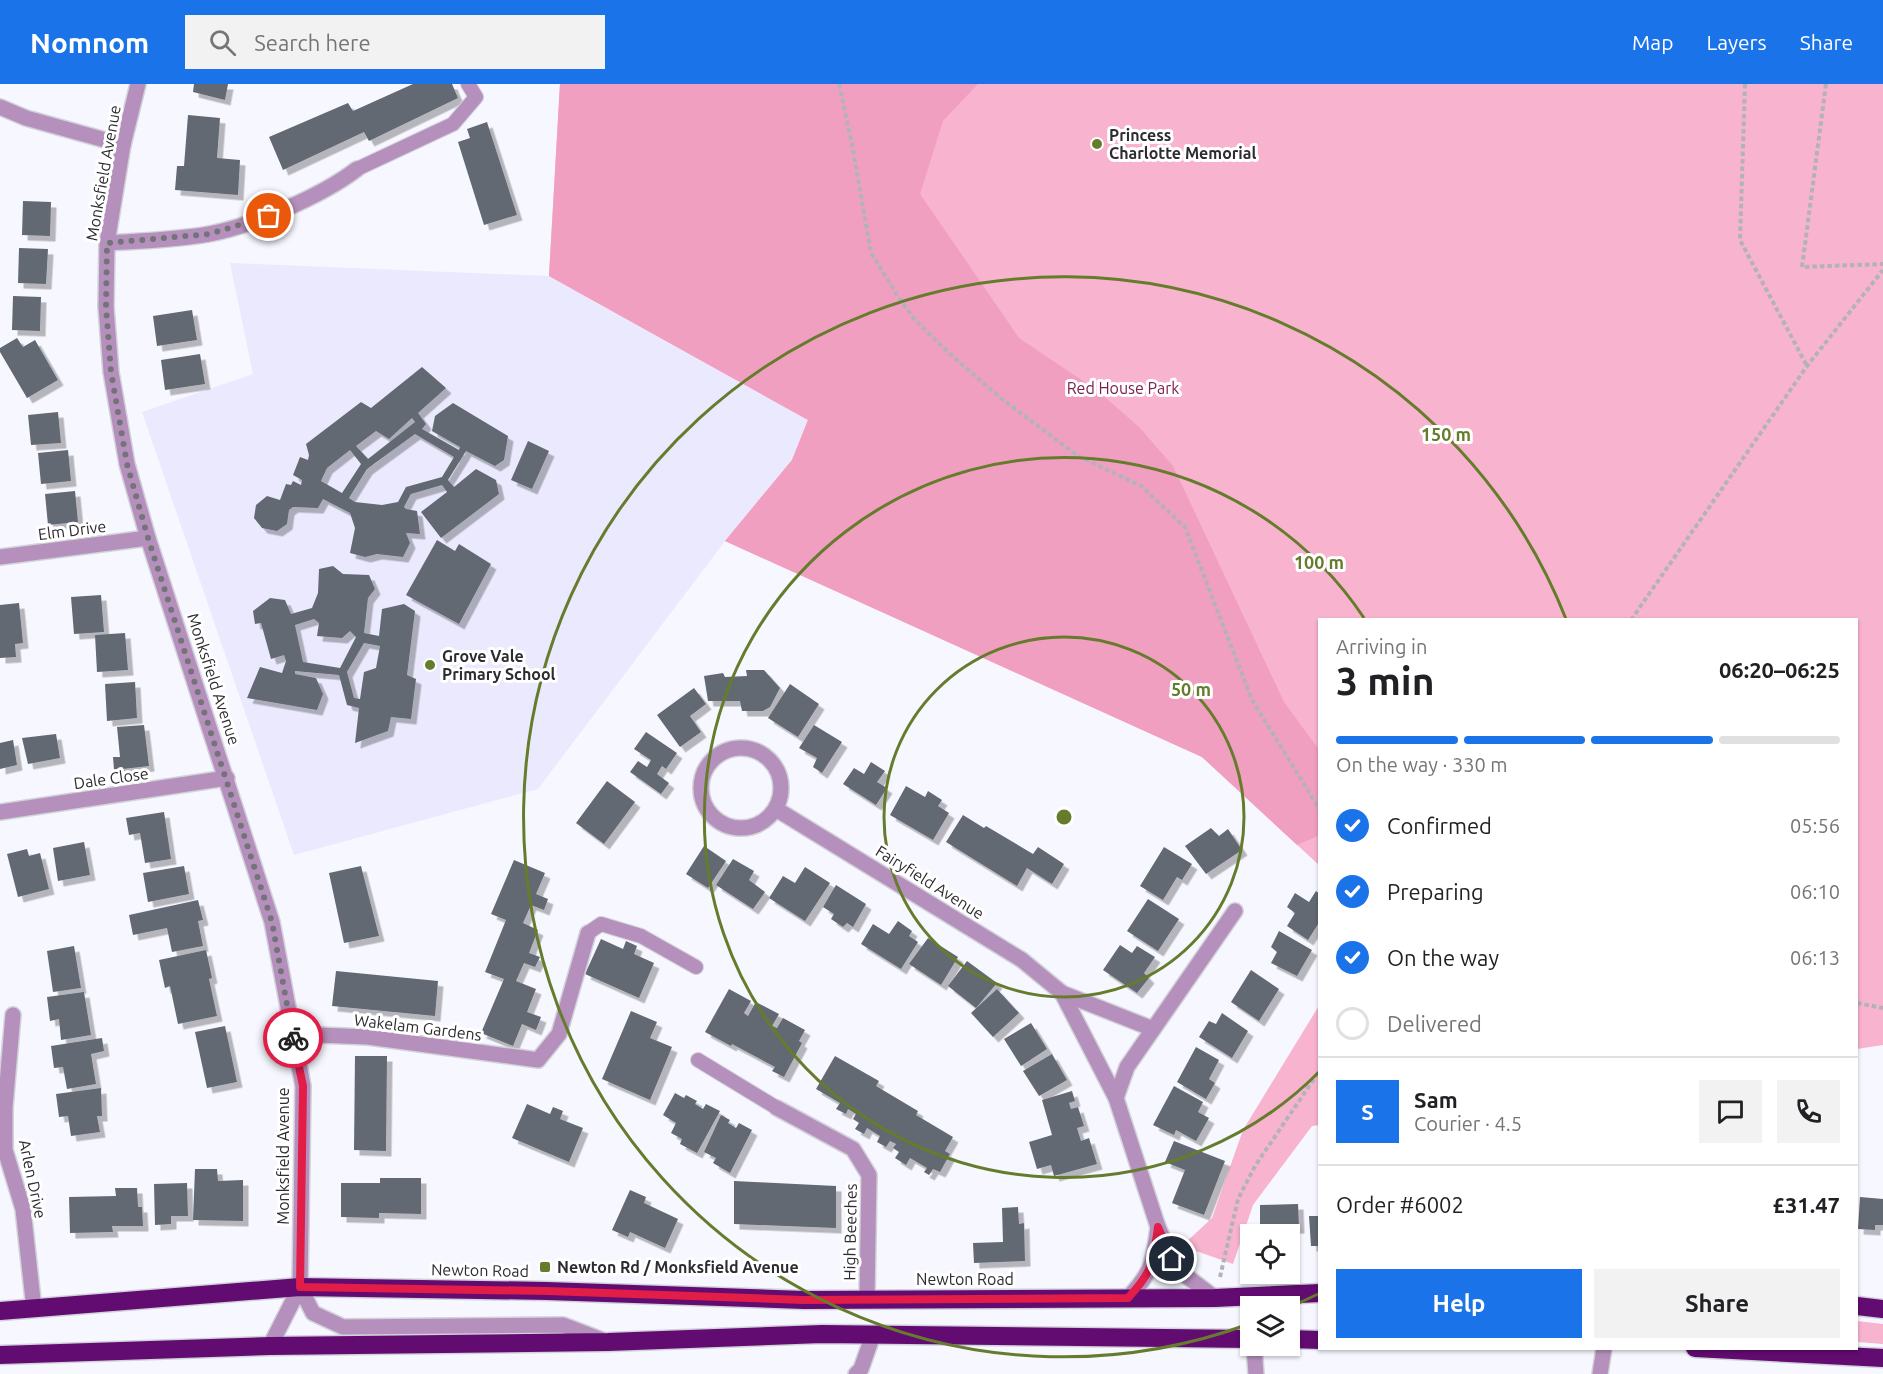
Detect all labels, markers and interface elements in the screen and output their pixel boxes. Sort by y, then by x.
search box [185,15,605,69]
icon: search [206,26,239,59]
text: Nomnom [30,27,149,58]
text: Search here [254,30,371,55]
text: Map [1632,30,1673,54]
text: Layers [1706,30,1767,54]
text: Share [1800,30,1853,54]
street label: Monksfield Avenue [82,104,124,242]
place label: Princess Charlotte Memorial [1109,126,1256,162]
marker: Princess Charlotte Memorial [1090,137,1104,151]
pin [243,190,294,241]
icon: bag [252,199,285,232]
park label: Red House Park [1067,379,1179,397]
text: 150 m [1421,424,1471,444]
street label: Elm Drive [37,517,107,543]
text: 100 m [1294,552,1344,572]
street label: Monksfield Avenue [184,611,244,747]
text: Arriving in [1336,635,1427,658]
place label: Grove Vale Primary School [442,647,556,683]
text: 06:20–06:25 [1719,657,1840,682]
marker: Grove Vale Primary School [423,658,437,672]
text: 3 min [1336,659,1435,702]
text: 50 m [1171,679,1211,699]
text: On the way · 330 m [1336,753,1508,776]
street label: Dale Close [72,764,150,792]
centre of rings [1054,807,1074,827]
icon: check [1336,809,1369,842]
text: Confirmed [1387,813,1492,838]
text: 05:56 [1790,814,1840,837]
street label: Fairyfield Avenue [873,842,987,922]
icon: check [1336,875,1369,908]
text: Preparing [1387,879,1484,904]
text: 06:10 [1790,880,1840,903]
icon: check [1336,941,1369,974]
text: On the way [1387,945,1499,970]
text: 06:13 [1790,946,1840,969]
courier [263,1008,323,1068]
street label: Wakelam Gardens [353,1010,483,1044]
text: Delivered [1387,1011,1482,1036]
icon: bike [277,1022,310,1055]
button: chat [1699,1080,1762,1143]
button: phone [1777,1080,1840,1143]
street label: Monksfield Avenue [274,1087,292,1225]
text: Sam [1414,1087,1458,1112]
text: S [1361,1099,1374,1124]
text: Courier · 4.5 [1414,1112,1522,1135]
street label: Arlen Drive [16,1138,50,1220]
street label: High Beeches [840,1183,860,1281]
text: Order #6002 [1336,1192,1464,1217]
text: £31.47 [1773,1192,1840,1217]
map controls [1240,1224,1300,1356]
button: locate [1240,1224,1300,1284]
pin [1146,1233,1197,1284]
icon: home [1155,1242,1188,1275]
place label: Newton Rd / Monksfield Avenue [557,1258,799,1276]
street label: Newton Road [431,1260,529,1280]
marker: Newton Rd / Monksfield Avenue [538,1260,552,1274]
button: Help [1336,1269,1582,1338]
button: Share [1594,1269,1840,1338]
street label: Newton Road [916,1270,1014,1288]
button: layers [1240,1296,1300,1356]

